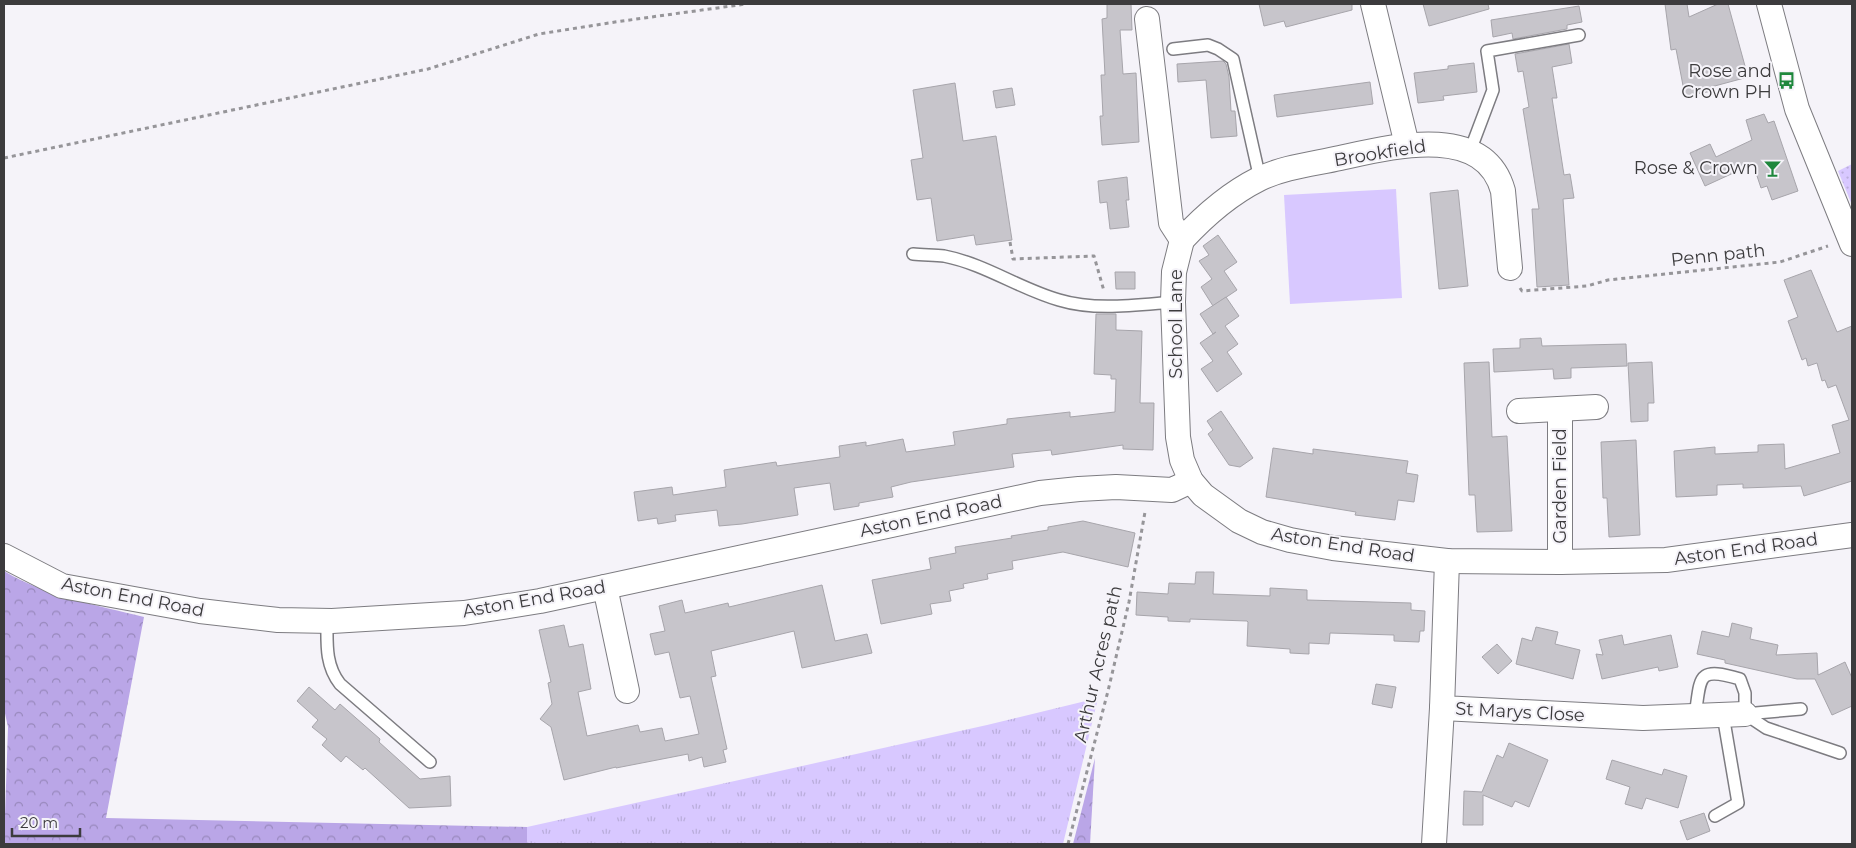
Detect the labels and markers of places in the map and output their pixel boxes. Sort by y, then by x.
place label: Rose and Crown PH [1681,60,1772,103]
bus stop icon: Rose and Crown PH [1776,71,1796,91]
place label: Rose & Crown [1634,157,1758,179]
bar icon: Rose & Crown [1762,158,1782,178]

